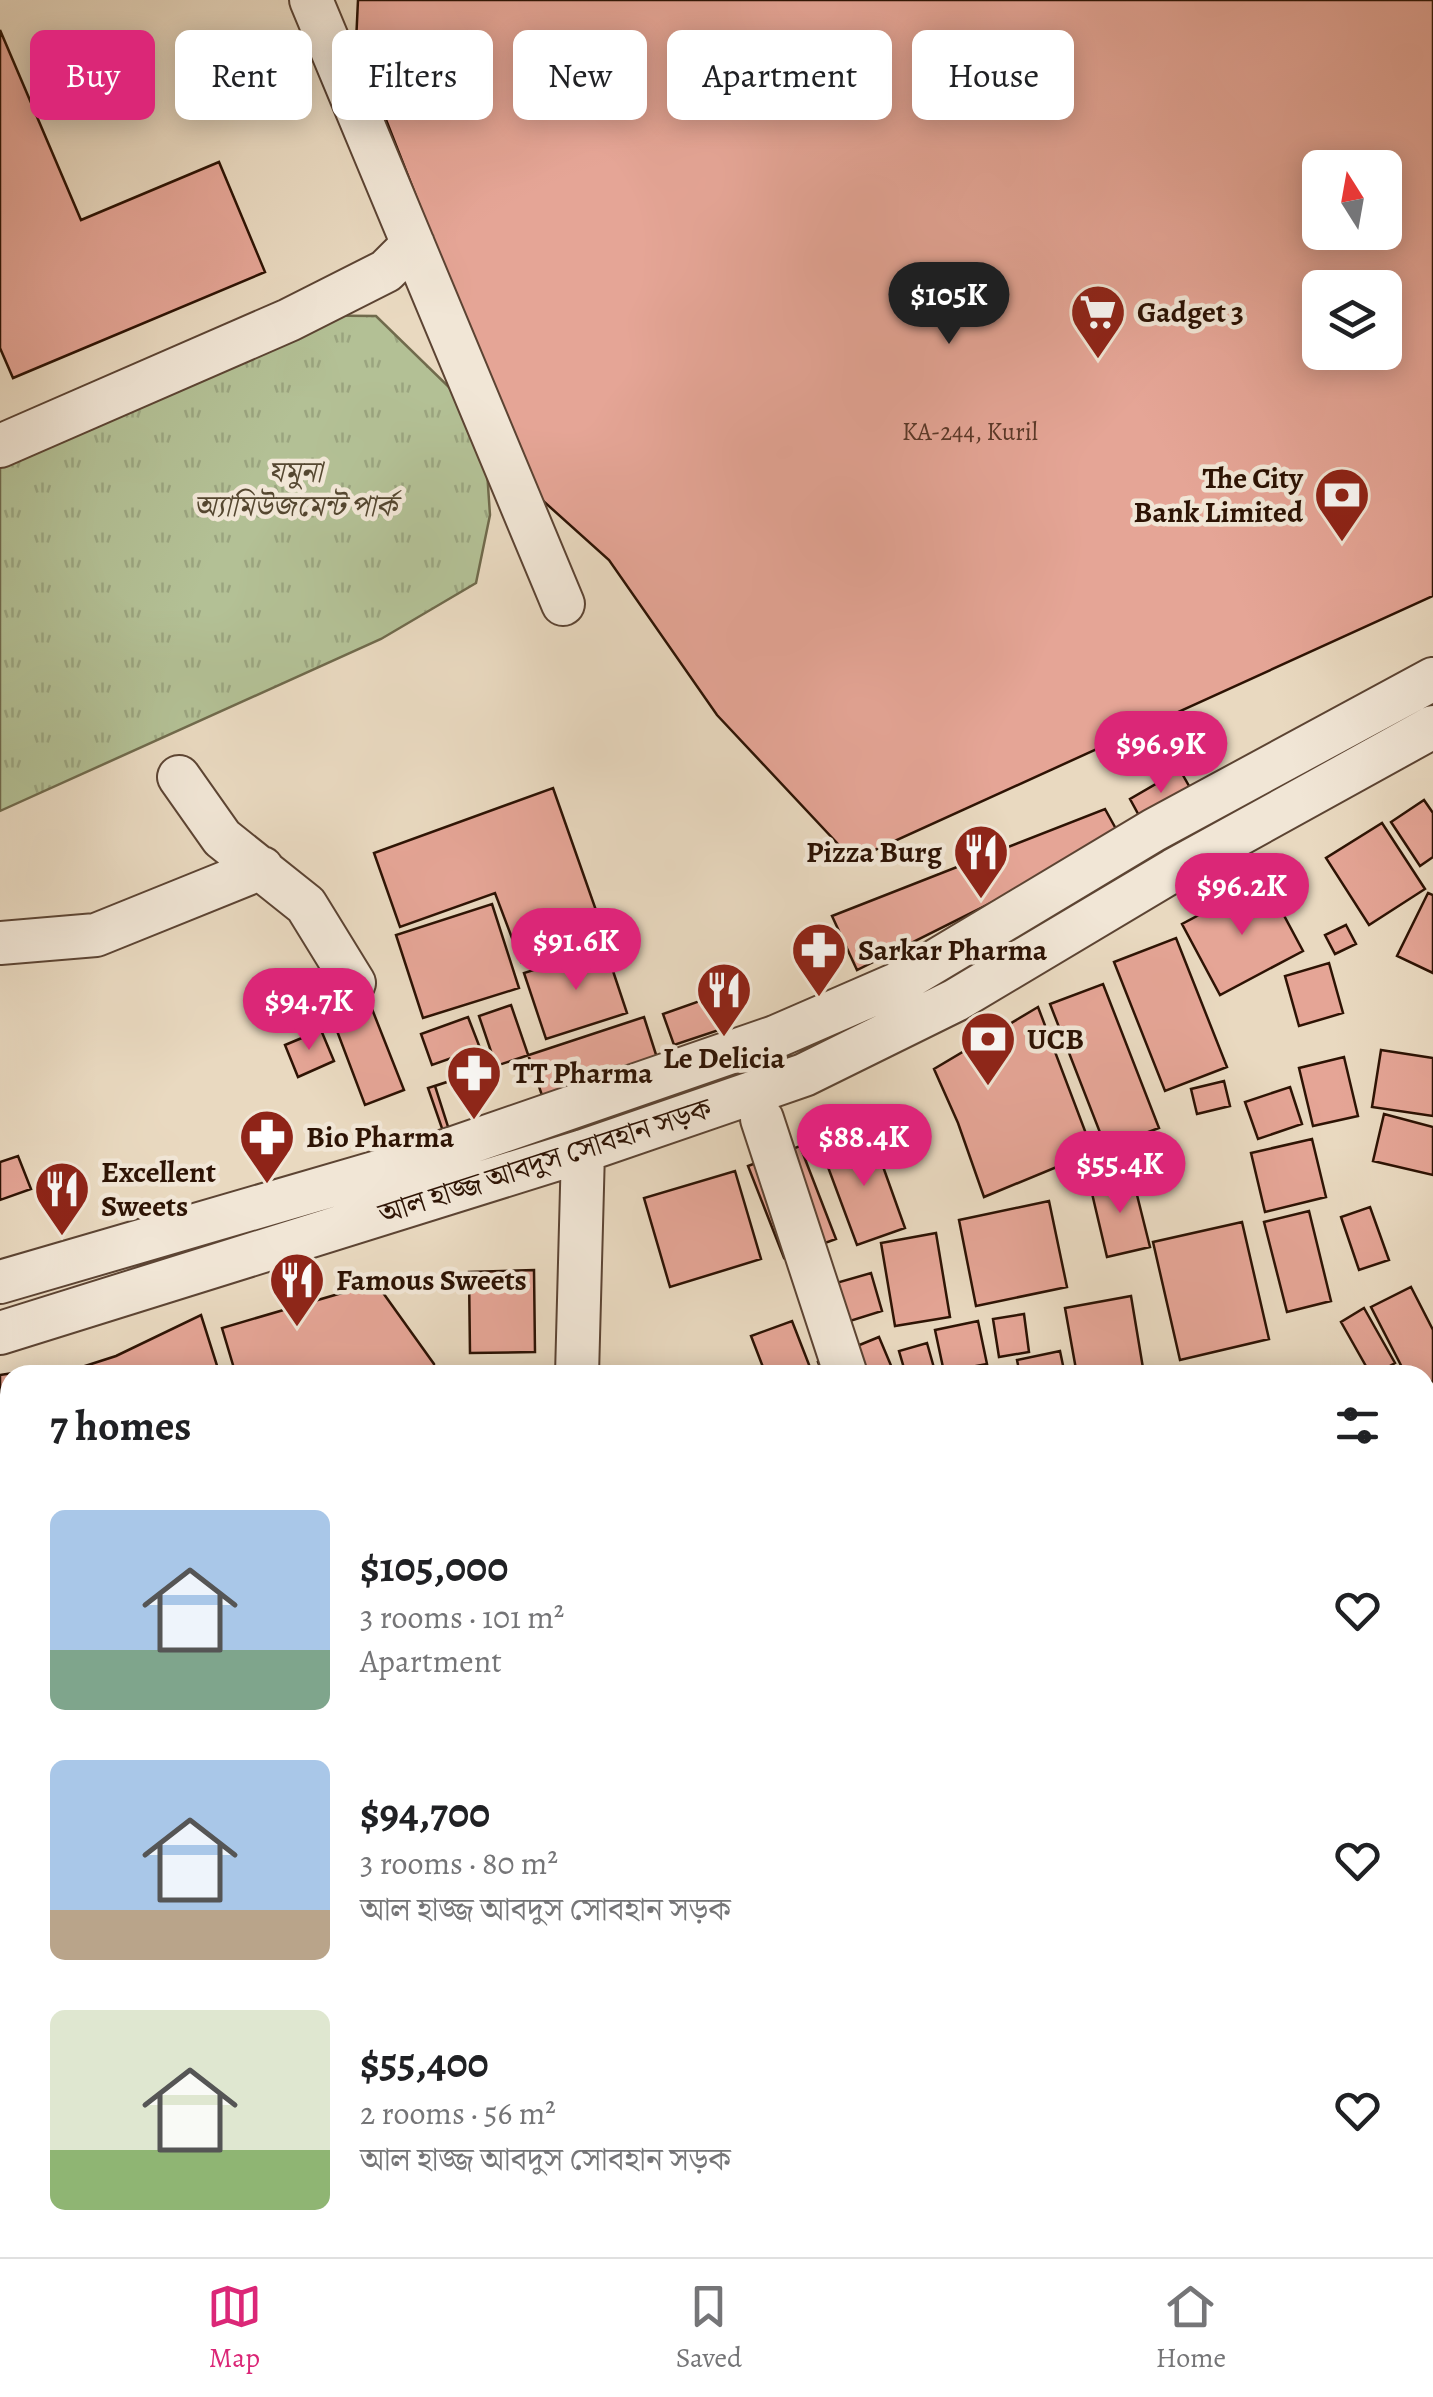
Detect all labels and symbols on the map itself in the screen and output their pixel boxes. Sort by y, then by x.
north arrow [1302,150,1402,250]
pin: $105K [879,262,1019,347]
supermarket icon: Gadget 3 [1068,282,1128,361]
place label: Gadget 3 [1137,292,1244,332]
house number: KA-244, Kuril [902,415,1038,449]
park label: যমুনা অ্যামিউজমেন্ট পার্ক [193,452,403,526]
place label: The City Bank Limited [1134,458,1304,532]
bank icon: The City Bank Limited [1312,465,1372,544]
pin: $96.9K [1080,711,1242,796]
restaurant icon: Pizza Burg [951,822,1011,901]
place label: Pizza Burg [806,832,943,872]
pin: $96.2K [1161,853,1323,938]
pin: $91.6K [495,908,657,993]
pharmacy icon: Sarkar Pharma [789,920,849,999]
place label: Sarkar Pharma [858,930,1048,970]
restaurant icon: Le Delicia [694,960,754,1039]
pin: $94.7K [228,968,390,1053]
bank icon: UCB [958,1009,1018,1088]
place label: UCB [1027,1019,1084,1059]
place label: Le Delicia [663,1038,786,1078]
pharmacy icon: TT Pharma [444,1043,504,1122]
place label: TT Pharma [513,1053,653,1093]
street label: আল হাজ্জ আবদুস সোবহান সড়ক [373,1088,717,1234]
pin: $88.4K [783,1104,945,1189]
pharmacy icon: Bio Pharma [237,1107,297,1186]
place label: Bio Pharma [306,1117,455,1157]
pin: $55.4K [1039,1131,1201,1216]
place label: Excellent Sweets [101,1152,216,1226]
restaurant icon: Excellent Sweets [32,1159,92,1238]
restaurant icon: Famous Sweets [267,1250,327,1329]
place label: Famous Sweets [336,1260,527,1300]

